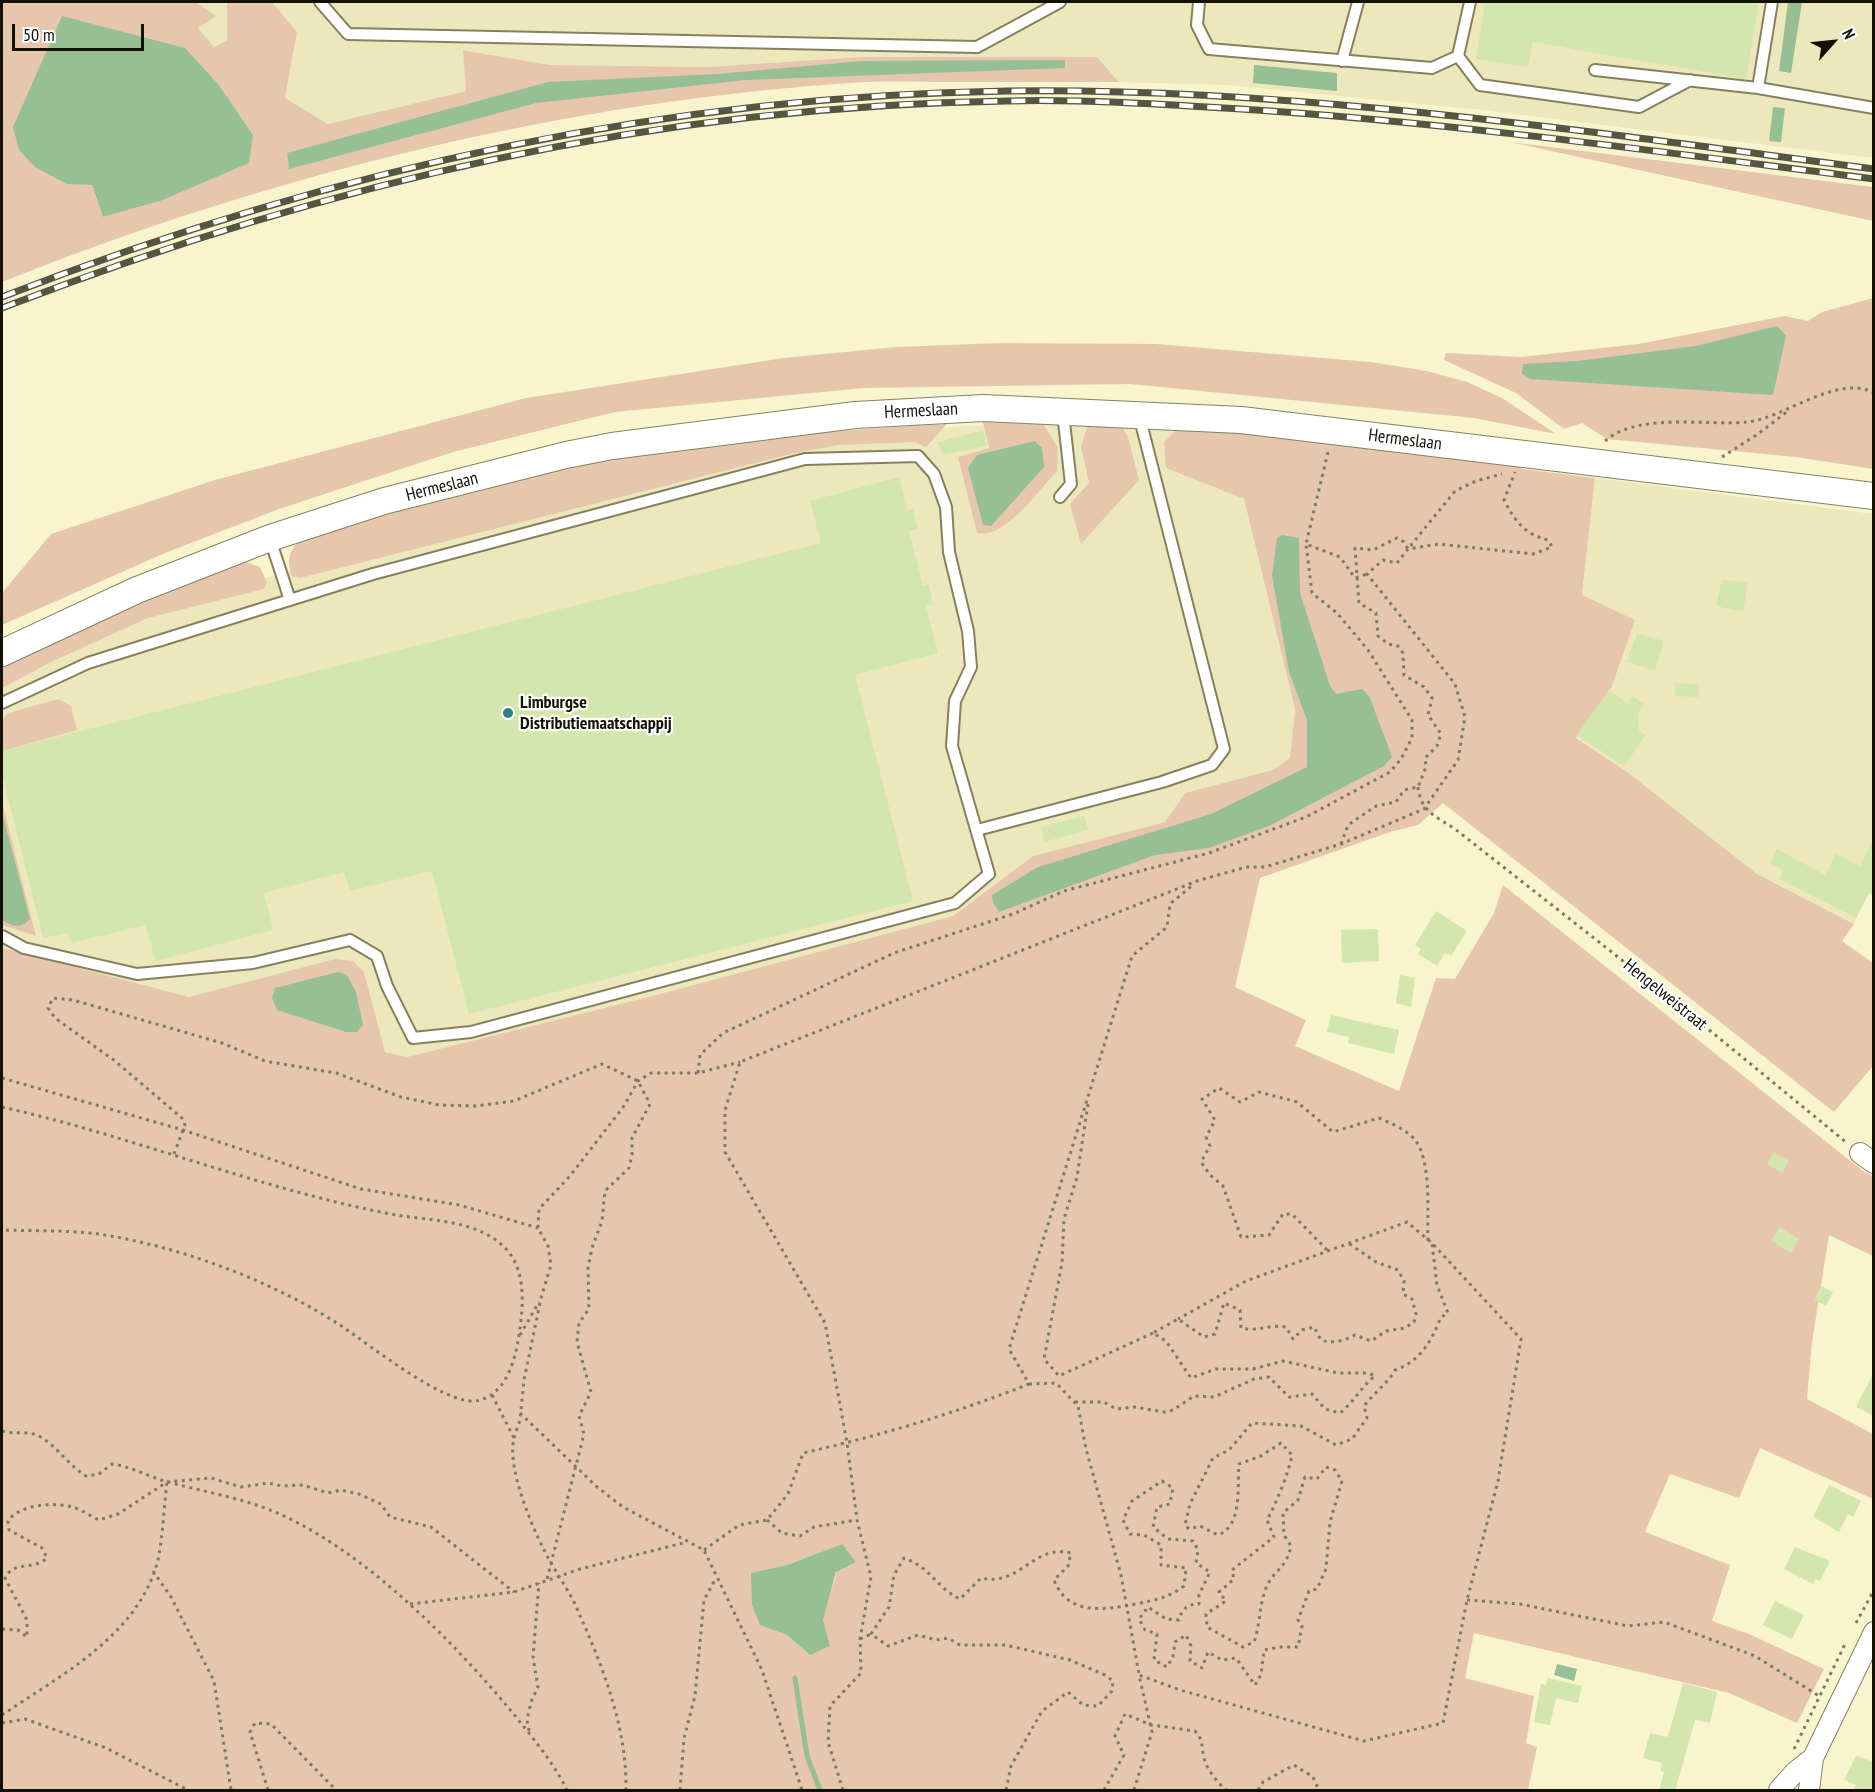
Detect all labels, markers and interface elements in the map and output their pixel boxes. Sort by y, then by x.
scale bar [15,12,147,50]
north arrow [1803,12,1863,72]
text: 50 m [23,23,55,46]
text: N [1838,25,1860,42]
street label: Hermeslaan [884,398,958,424]
street label: Hermeslaan [1367,425,1443,455]
street label: Hermeslaan [404,468,480,506]
place label: Limburgse Distributiemaatschappij [520,692,672,734]
marker: Limburgse Distributiemaatschappij [501,706,515,720]
street label: Hengelweistraat [1619,955,1711,1035]

